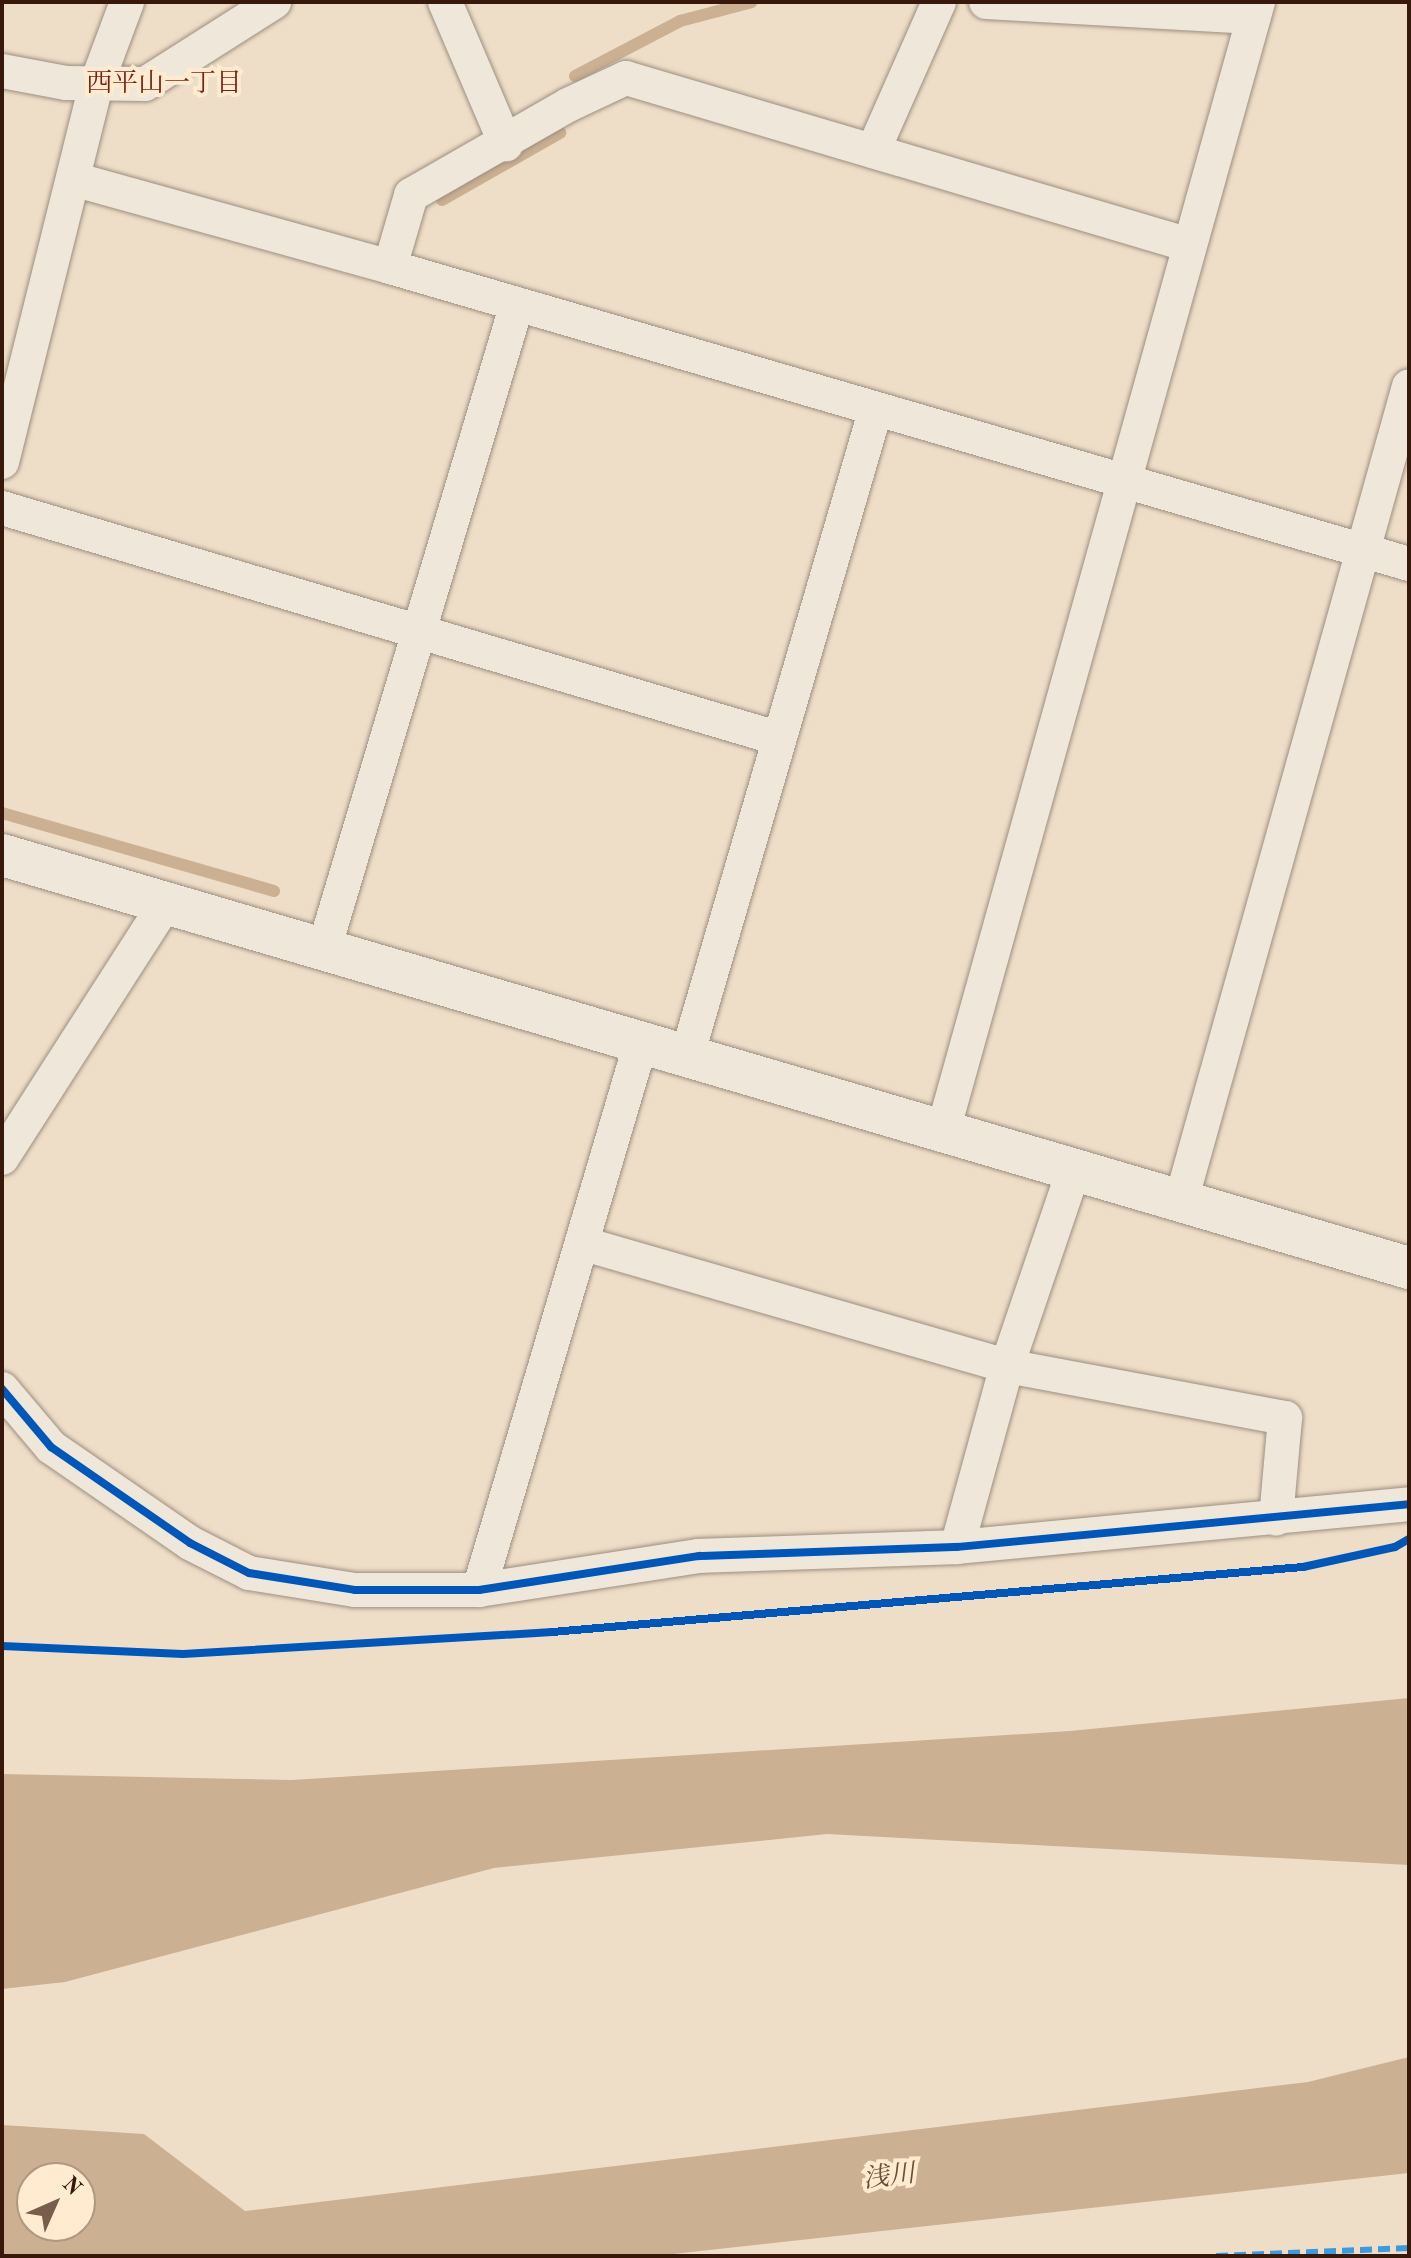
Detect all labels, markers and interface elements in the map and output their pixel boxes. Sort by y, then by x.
district label: 西平山一丁目 [86,69,242,101]
water label: 浅川 [861,2159,917,2197]
north arrow [16,2162,96,2242]
text: N [58,2173,85,2200]

